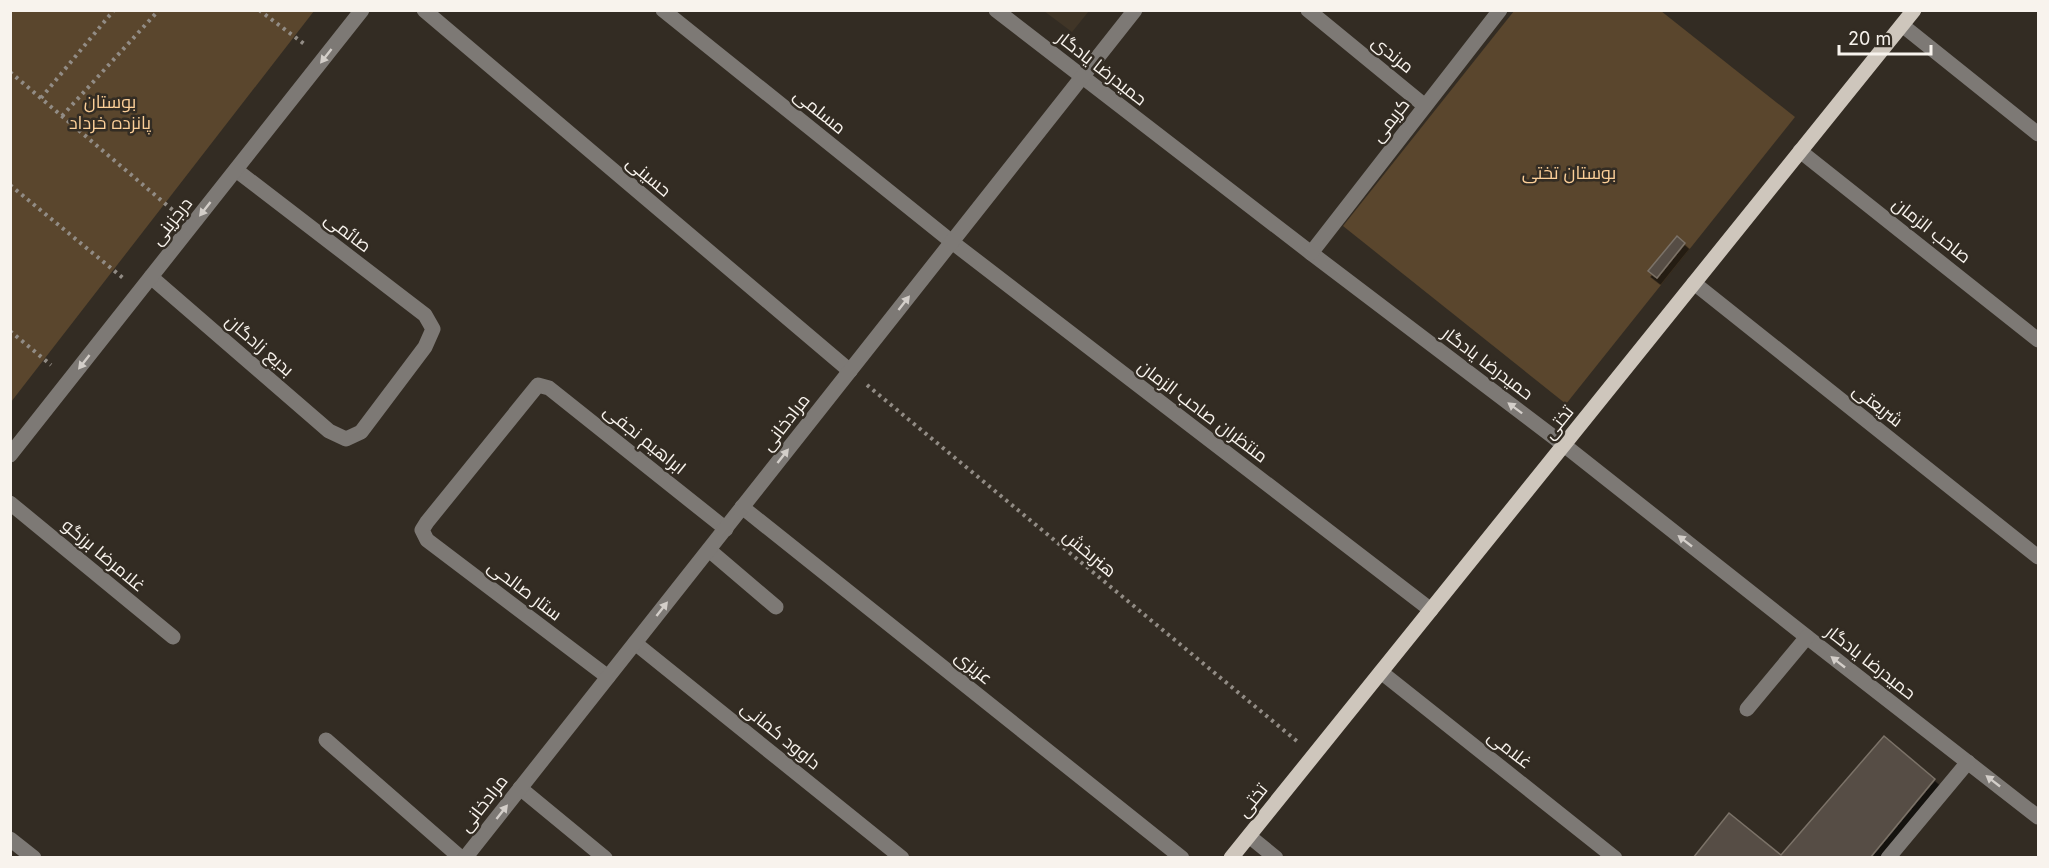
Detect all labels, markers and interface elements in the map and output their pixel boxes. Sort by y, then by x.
scale bar [1839,18,1930,56]
street label: حمیدرضا یادگار [1052,26,1151,110]
text: 20 m [1848,28,1891,49]
street label: مرندی [1367,31,1418,78]
one-way arrow [320,49,332,64]
street label: مسلمی [789,84,850,139]
park label: بوستان پانزده خرداد [69,91,151,135]
street label: کریمی [1366,94,1414,147]
street label: حسینی [622,151,676,202]
park label: بوستان تختی [1522,162,1616,184]
street label: درجزینی [146,193,197,250]
street label: صاحب الزمان [1888,193,1975,268]
one-way arrow [199,202,211,217]
street label: صائمی [320,208,375,257]
one-way arrow [897,296,909,311]
street label: بدیع زادگان [220,310,298,382]
street label: حمیدرضا یادگار [1437,322,1537,405]
one-way arrow [78,355,90,370]
street label: منتظران صاحب الزمان [1133,355,1272,467]
street label: شریعتی [1848,379,1907,432]
street label: مرادخانی [756,389,815,455]
street label: ابراهیم نجفی [598,400,690,480]
street label: تختی [1538,401,1579,444]
one-way arrow [1508,402,1523,414]
one-way arrow [776,449,788,464]
street label: غلامرضا برزگو [57,514,150,597]
street label: هنربخش [1058,525,1121,582]
one-way arrow [1678,535,1693,547]
street label: ستار صالحی [483,555,566,625]
one-way arrow [655,601,668,617]
street label: حمیدرضا یادگار [1821,620,1920,704]
street label: عزیزی [950,646,997,689]
one-way arrow [1831,656,1846,668]
street label: داوود کمانی [736,697,825,774]
street label: غلامی [1483,725,1536,774]
street label: مرادخانی [454,770,513,836]
one-way arrow [1985,776,2000,788]
street label: تختی [1232,779,1273,822]
one-way arrow [495,804,507,819]

